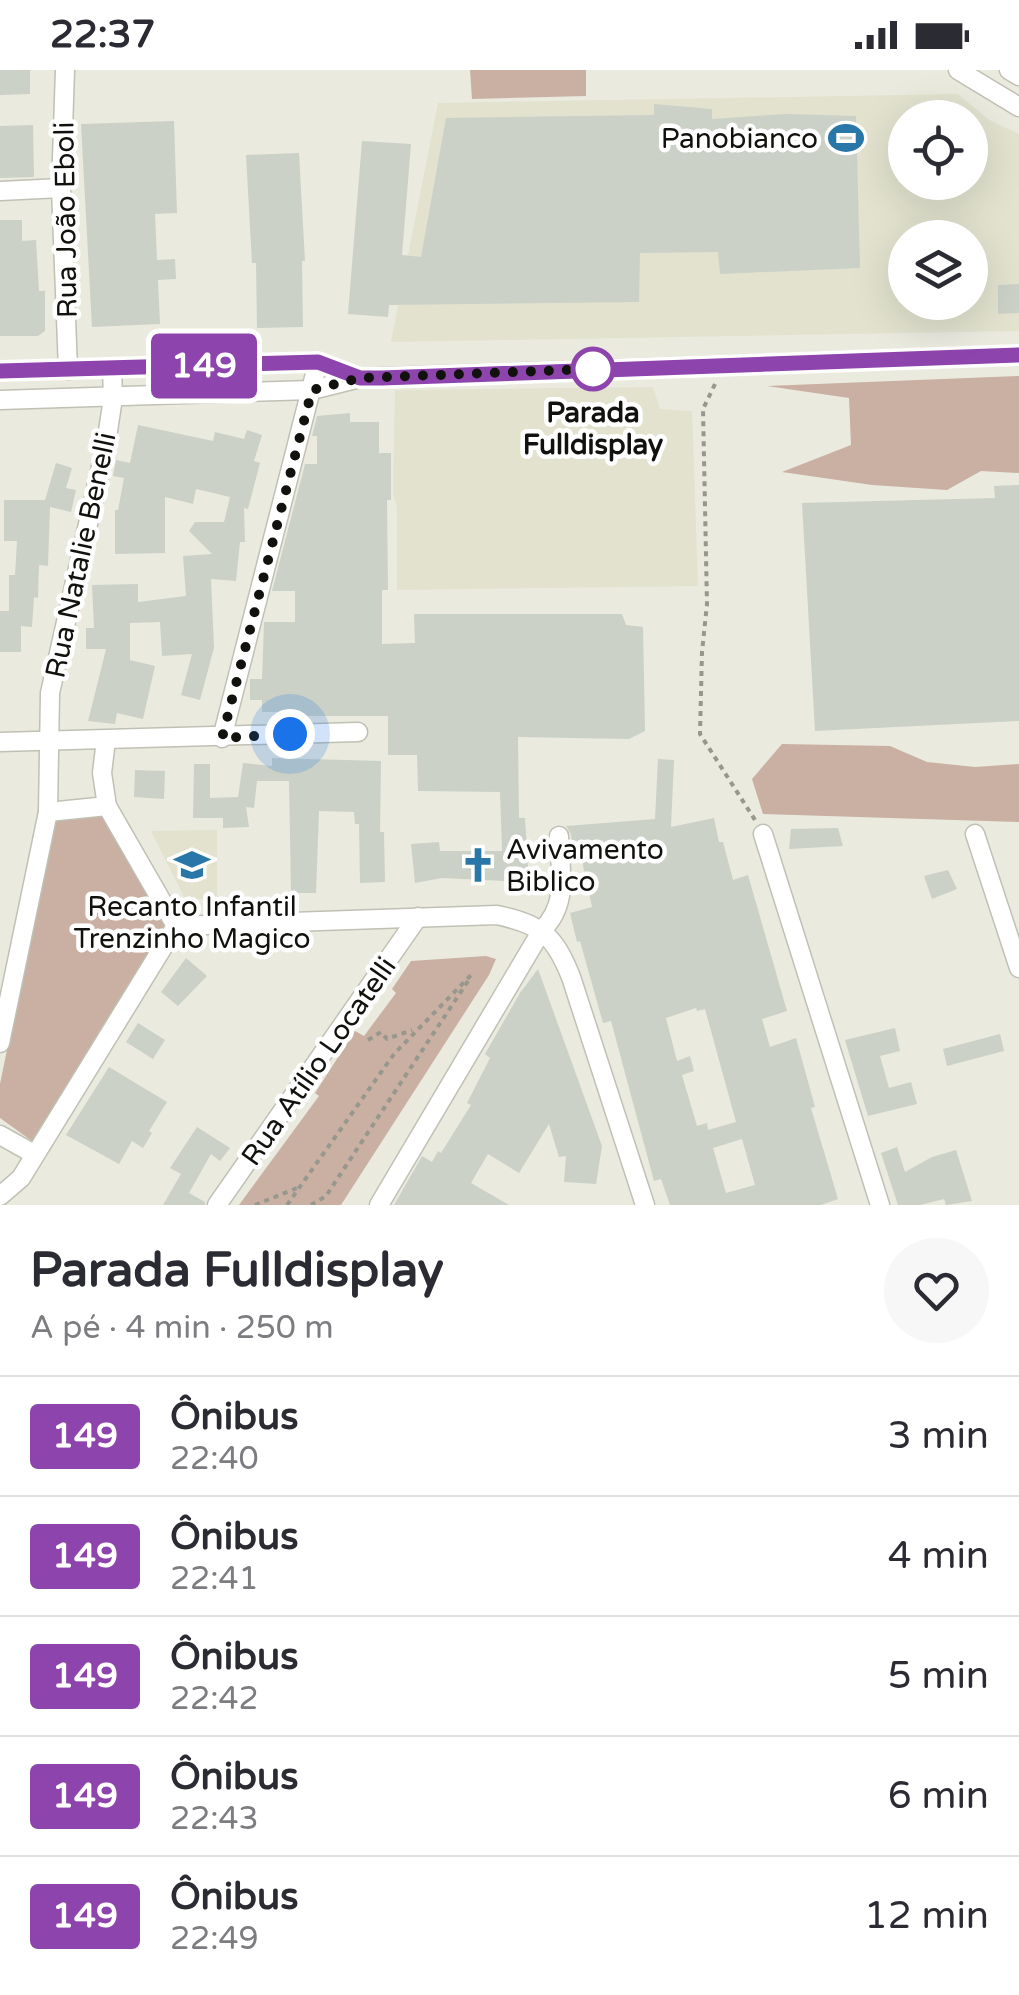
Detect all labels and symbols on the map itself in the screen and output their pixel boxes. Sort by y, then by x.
sports icon: Panobianco [827,119,865,157]
street label: Rua João Eboli [47,121,85,319]
place label: Panobianco [661,122,818,156]
line badge: 149 [146,334,262,398]
marker: Parada Fulldisplay [572,348,614,390]
place label: Parada Fulldisplay [523,396,663,462]
street label: Rua Natalie Benelli [38,429,124,681]
your location [265,709,315,759]
place label: Avivamento Biblico [506,833,664,899]
school or university icon: Recanto Infantil Trenzinho Magico [173,846,211,884]
church icon: Avivamento Biblico [459,846,497,884]
place label: Recanto Infantil Trenzinho Magico [73,890,311,956]
street label: Rua Atílio Locatelli [234,951,404,1172]

